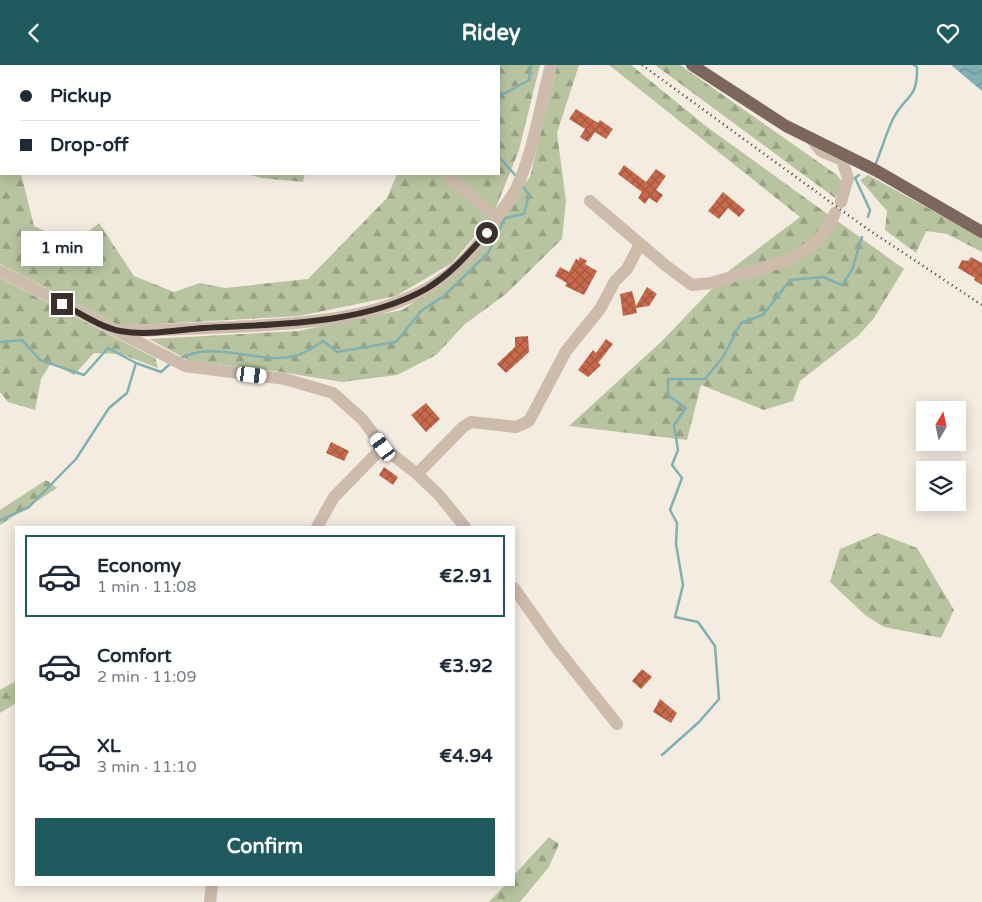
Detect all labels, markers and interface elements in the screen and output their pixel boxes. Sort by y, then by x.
icon: back [20,19,48,47]
icon: heart [934,19,962,47]
text: Ridey [461,20,521,46]
text: Pickup [50,85,111,107]
text: Drop-off [50,134,129,156]
route start [476,222,498,244]
callout: 1 min [21,231,103,267]
text: 1 min [41,238,83,258]
route end [51,293,73,315]
car [236,366,267,384]
north arrow [916,401,966,451]
map controls [916,401,966,511]
car [368,430,397,464]
button: layers [916,461,966,511]
icon: car [37,554,82,599]
text: Economy [97,555,181,577]
text: €2.91 [439,565,493,587]
text: 1 min · 11:08 [97,577,196,597]
icon: car [37,644,82,689]
text: Comfort [97,645,171,667]
text: €3.92 [439,655,493,677]
text: 2 min · 11:09 [97,667,196,687]
icon: car [37,734,82,779]
text: XL [97,735,121,757]
text: €4.94 [439,745,493,767]
text: 3 min · 11:10 [97,757,196,777]
button: Confirm [35,818,495,876]

